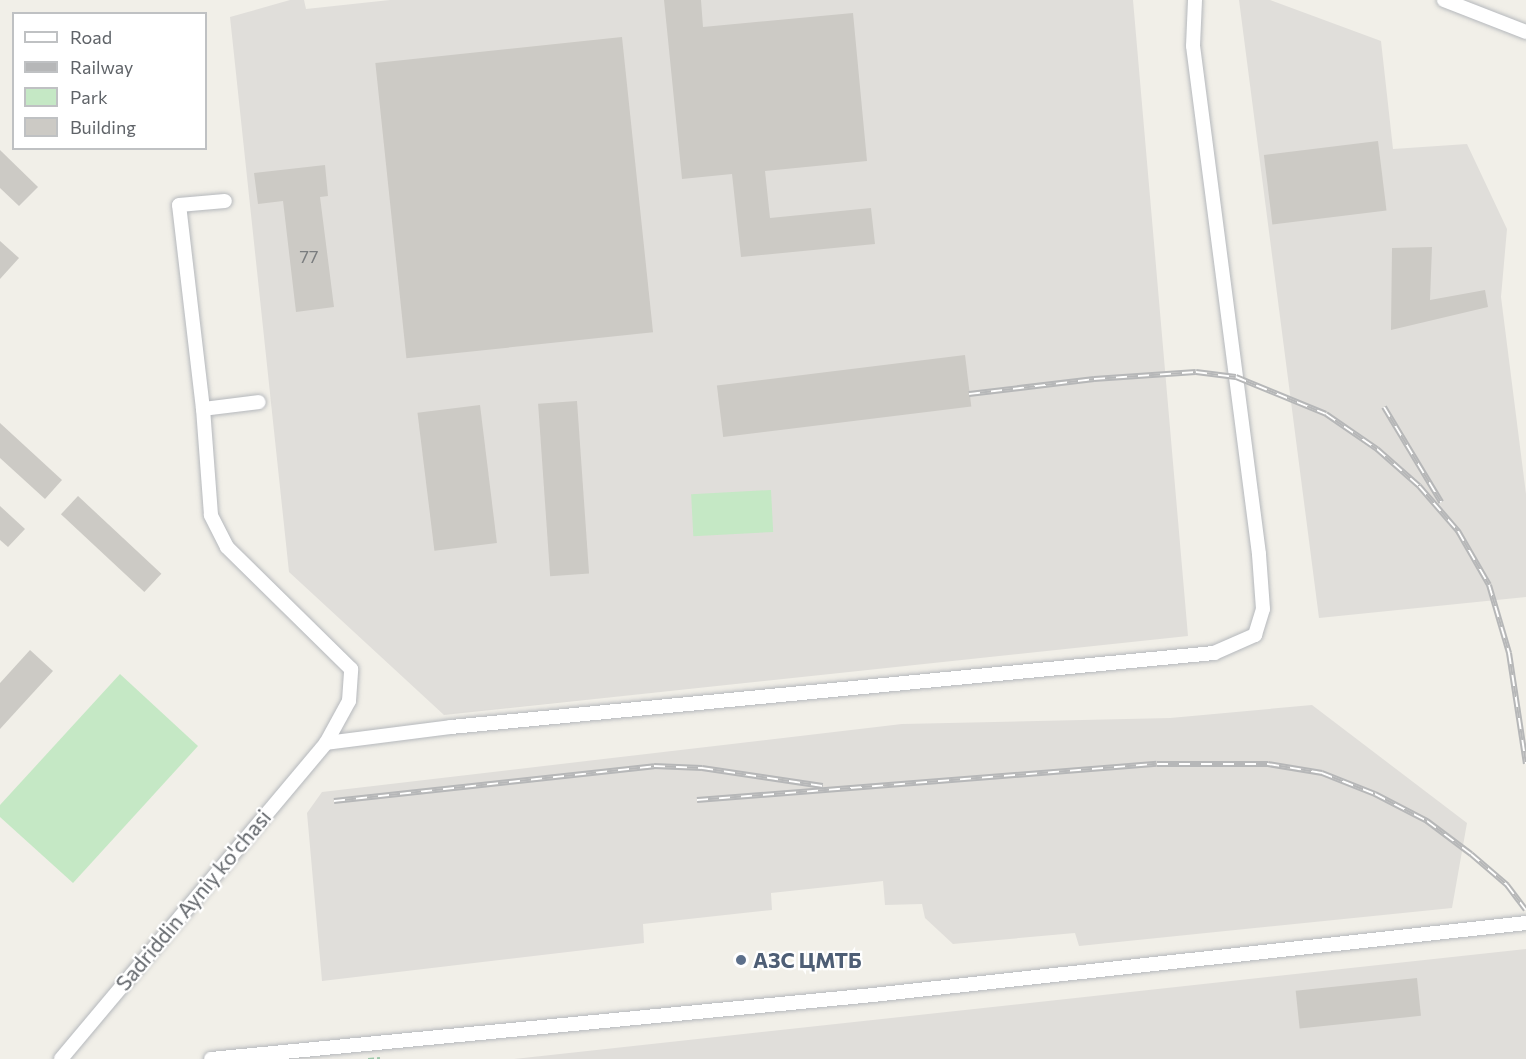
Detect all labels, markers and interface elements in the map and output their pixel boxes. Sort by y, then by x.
legend [12,12,207,150]
text: Road [70,26,112,48]
text: Railway [70,56,133,78]
text: Park [70,86,108,108]
text: Building [70,116,136,138]
house number: 77 [299,245,319,267]
street label: Sadriddin Ayniy ko'chasi [110,805,276,995]
place label: АЗС ЦМТБ [753,947,862,973]
marker: АЗС ЦМТБ [734,953,748,967]

